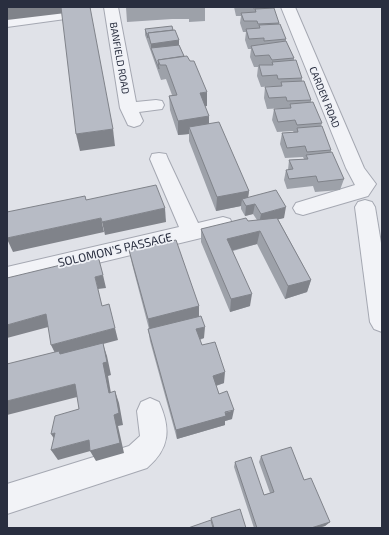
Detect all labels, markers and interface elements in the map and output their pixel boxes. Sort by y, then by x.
street label: BANFIELD ROAD [108,21,132,95]
street label: CARDEN ROAD [307,64,343,130]
street label: SOLOMON'S PASSAGE [56,229,174,269]

